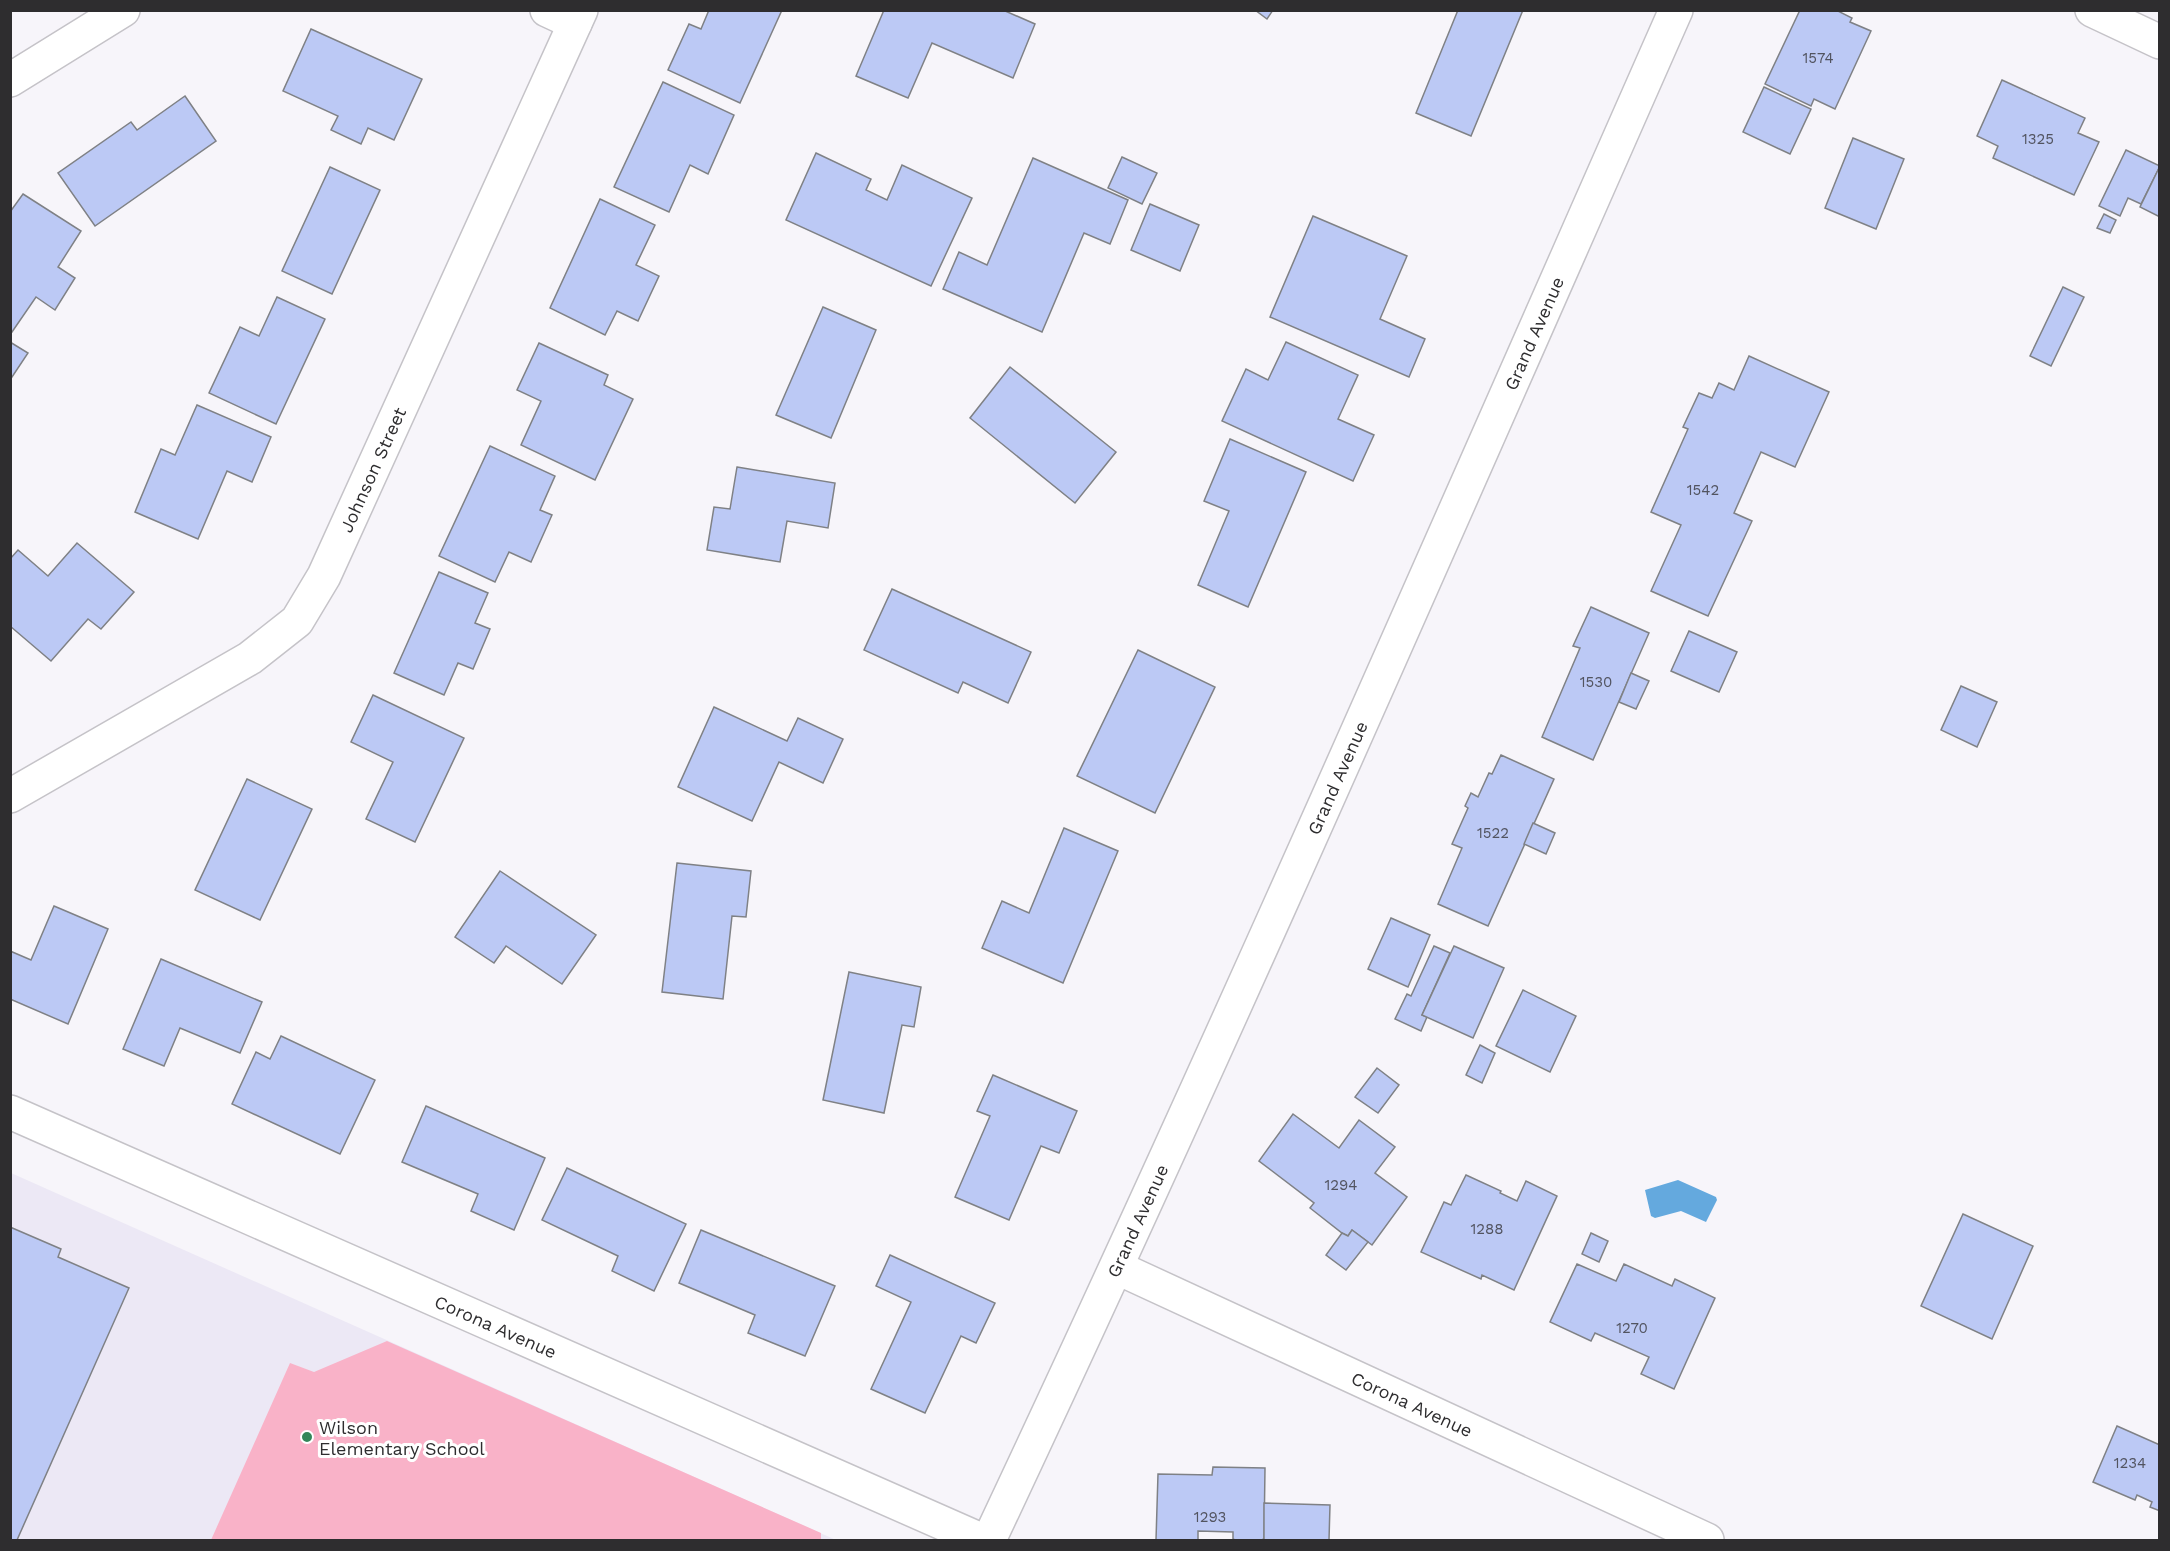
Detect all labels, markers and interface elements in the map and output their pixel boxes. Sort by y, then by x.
house number: 1574 [1802,49,1834,67]
house number: 1325 [2022,130,2054,148]
street label: Grand Avenue [1499,273,1568,393]
street label: Johnson Street [335,403,410,535]
house number: 1542 [1687,481,1719,499]
house number: 1530 [1580,673,1612,691]
street label: Grand Avenue [1303,718,1371,838]
house number: 1522 [1477,824,1509,842]
street label: Grand Avenue [1102,1161,1172,1281]
house number: 1294 [1324,1176,1358,1194]
house number: 1288 [1470,1220,1504,1238]
street label: Corona Avenue [432,1290,560,1362]
house number: 1270 [1616,1319,1648,1337]
street label: Corona Avenue [1348,1367,1476,1441]
place label: Wilson Elementary School [319,1417,485,1459]
marker: Wilson Elementary School [300,1430,314,1444]
house number: 1234 [2114,1454,2146,1472]
house number: 1293 [1194,1508,1226,1526]

